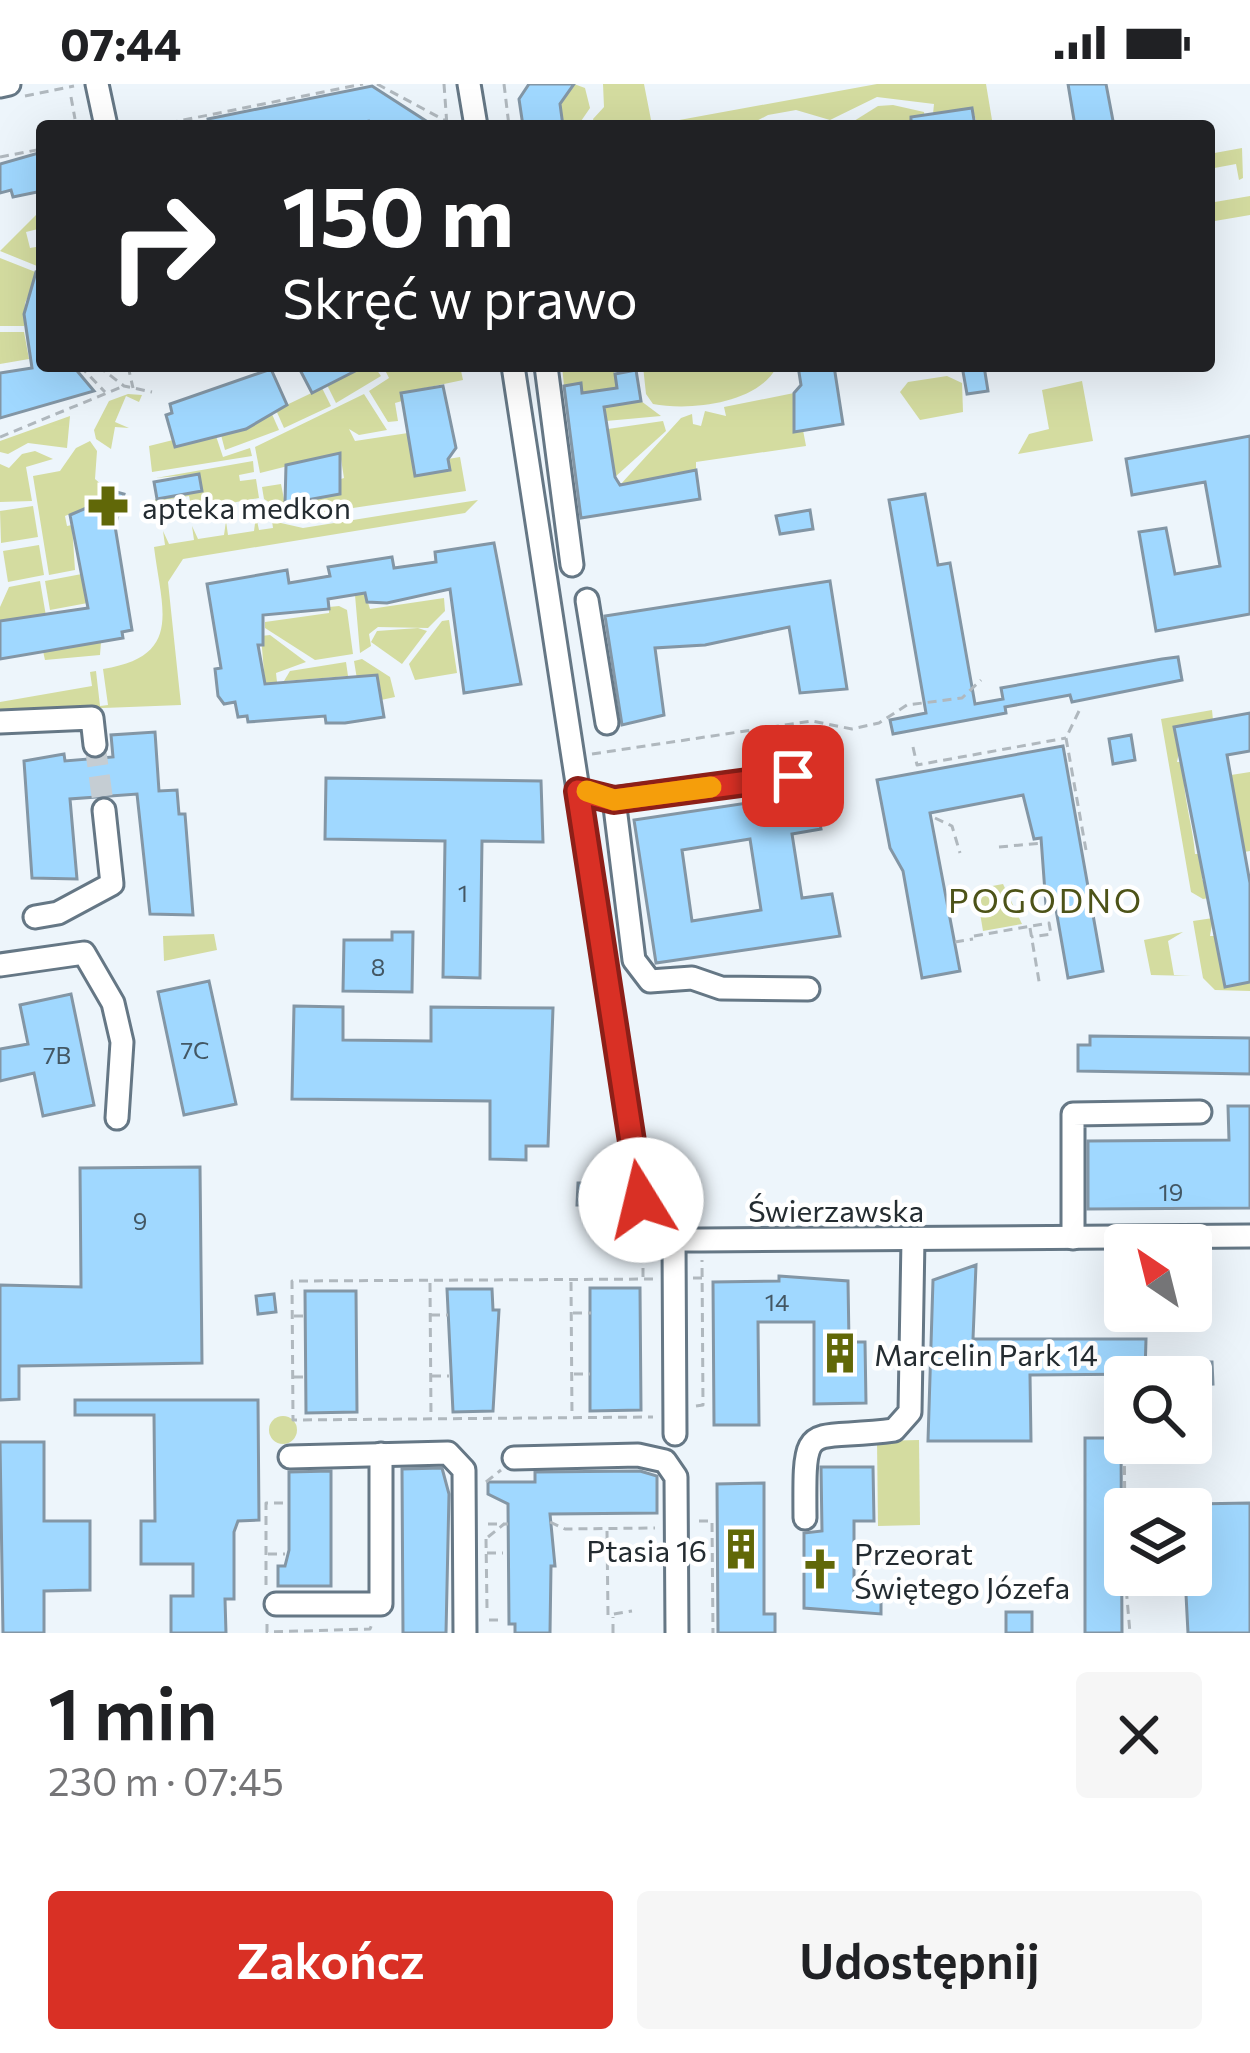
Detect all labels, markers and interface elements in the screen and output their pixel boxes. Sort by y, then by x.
text: 07:44 [60,15,181,70]
text: 150 m [282,162,514,264]
icon: right [84,168,240,324]
text: Skręć w prawo [282,264,638,330]
pharmacy icon: apteka medkon [85,483,131,529]
place label: apteka medkon [142,488,351,525]
pin [742,725,844,827]
icon: arrive [760,743,826,809]
house number: 1 [458,878,468,907]
district label: POGODNO [948,879,1144,920]
house number: 8 [371,952,385,981]
house number: 7C [181,1035,209,1064]
house number: 7B [43,1040,71,1069]
position arrow [578,1137,704,1263]
house number: 19 [1159,1177,1183,1206]
street label: Świerzawska [748,1191,924,1228]
house number: 9 [133,1206,147,1235]
north arrow [1104,1224,1212,1332]
map controls [1104,1224,1212,1596]
house number: 14 [765,1287,789,1316]
building icon: Marcelin Park 14 [817,1330,863,1376]
place label: Marcelin Park 14 [874,1335,1098,1372]
button: search [1104,1356,1212,1464]
button: layers [1104,1488,1212,1596]
building icon: Ptasia 16 [718,1526,764,1572]
place label: Ptasia 16 [586,1531,707,1568]
place label: Przeorat Świętego Józefa [854,1534,1070,1605]
church icon: Przeorat Świętego Józefa [797,1546,843,1592]
text: 1 min [48,1667,218,1755]
button: close [1076,1672,1202,1798]
text: 230 m · 07:45 [48,1756,284,1804]
button: Zakończ [48,1891,613,2029]
button: Udostępnij [637,1891,1202,2029]

